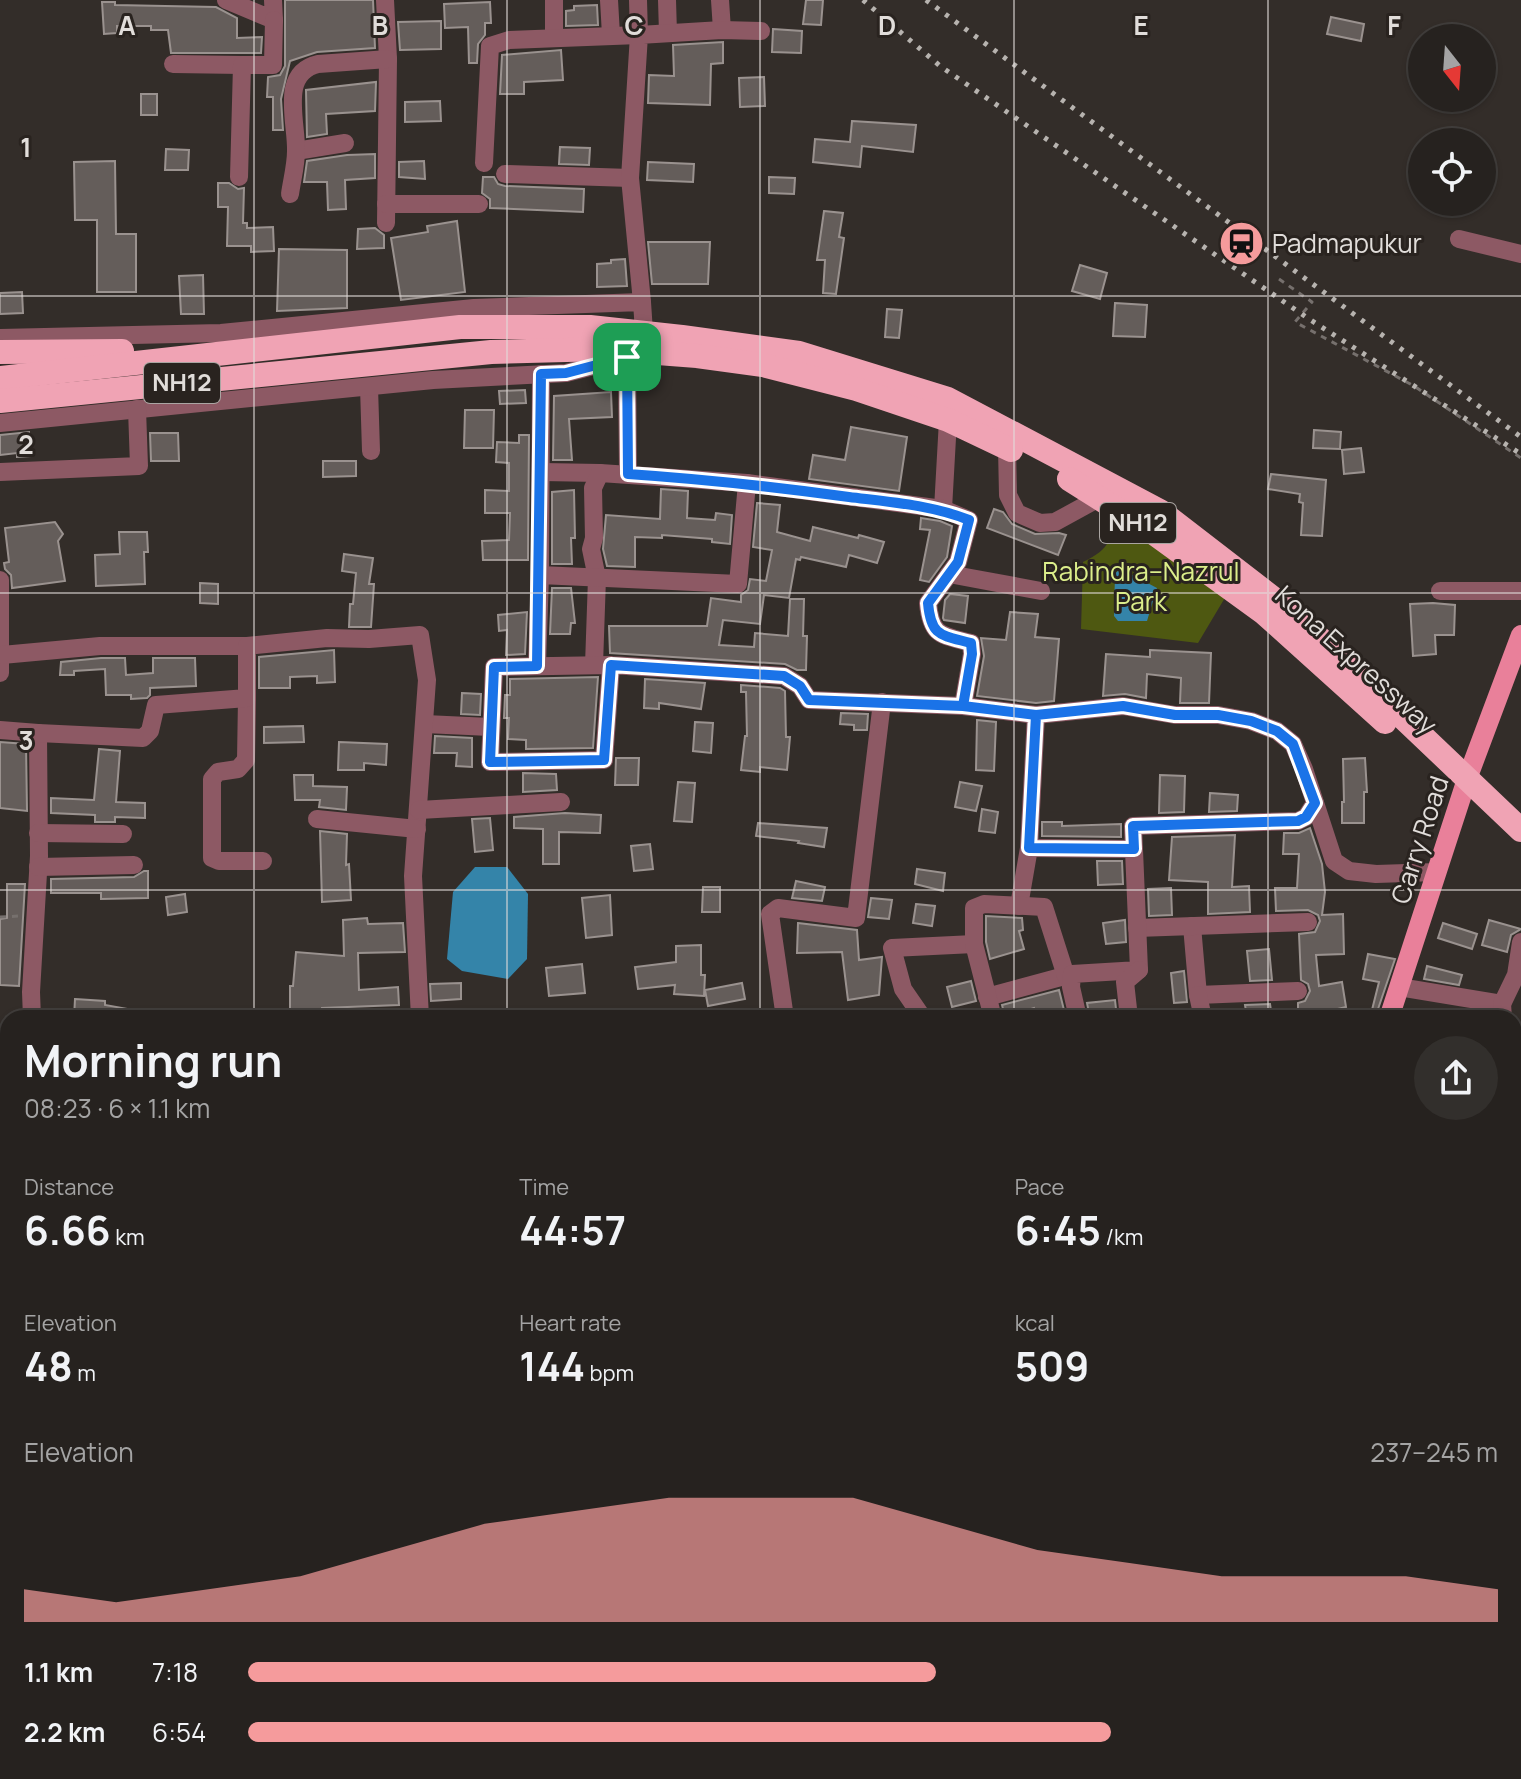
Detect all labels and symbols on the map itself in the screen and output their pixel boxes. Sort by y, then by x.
text: A [118,7,136,43]
text: B [372,7,388,43]
text: C [624,7,644,43]
text: D [878,7,896,43]
text: E [1133,7,1149,43]
text: F [1387,7,1401,43]
north arrow [1408,24,1496,112]
text: 1 [20,129,32,165]
station icon: Padmapukur [1217,220,1265,268]
place label: Padmapukur [1272,225,1422,261]
pin [593,323,661,391]
road number: NH12 [144,363,220,403]
text: 2 [18,426,34,462]
road number: NH12 [1100,503,1176,543]
park label: Rabindra–Nazrul Park [1042,553,1240,619]
street label: Kona Expressway [1268,577,1446,742]
text: 3 [18,722,34,758]
street label: Carry Road [1382,771,1457,908]

